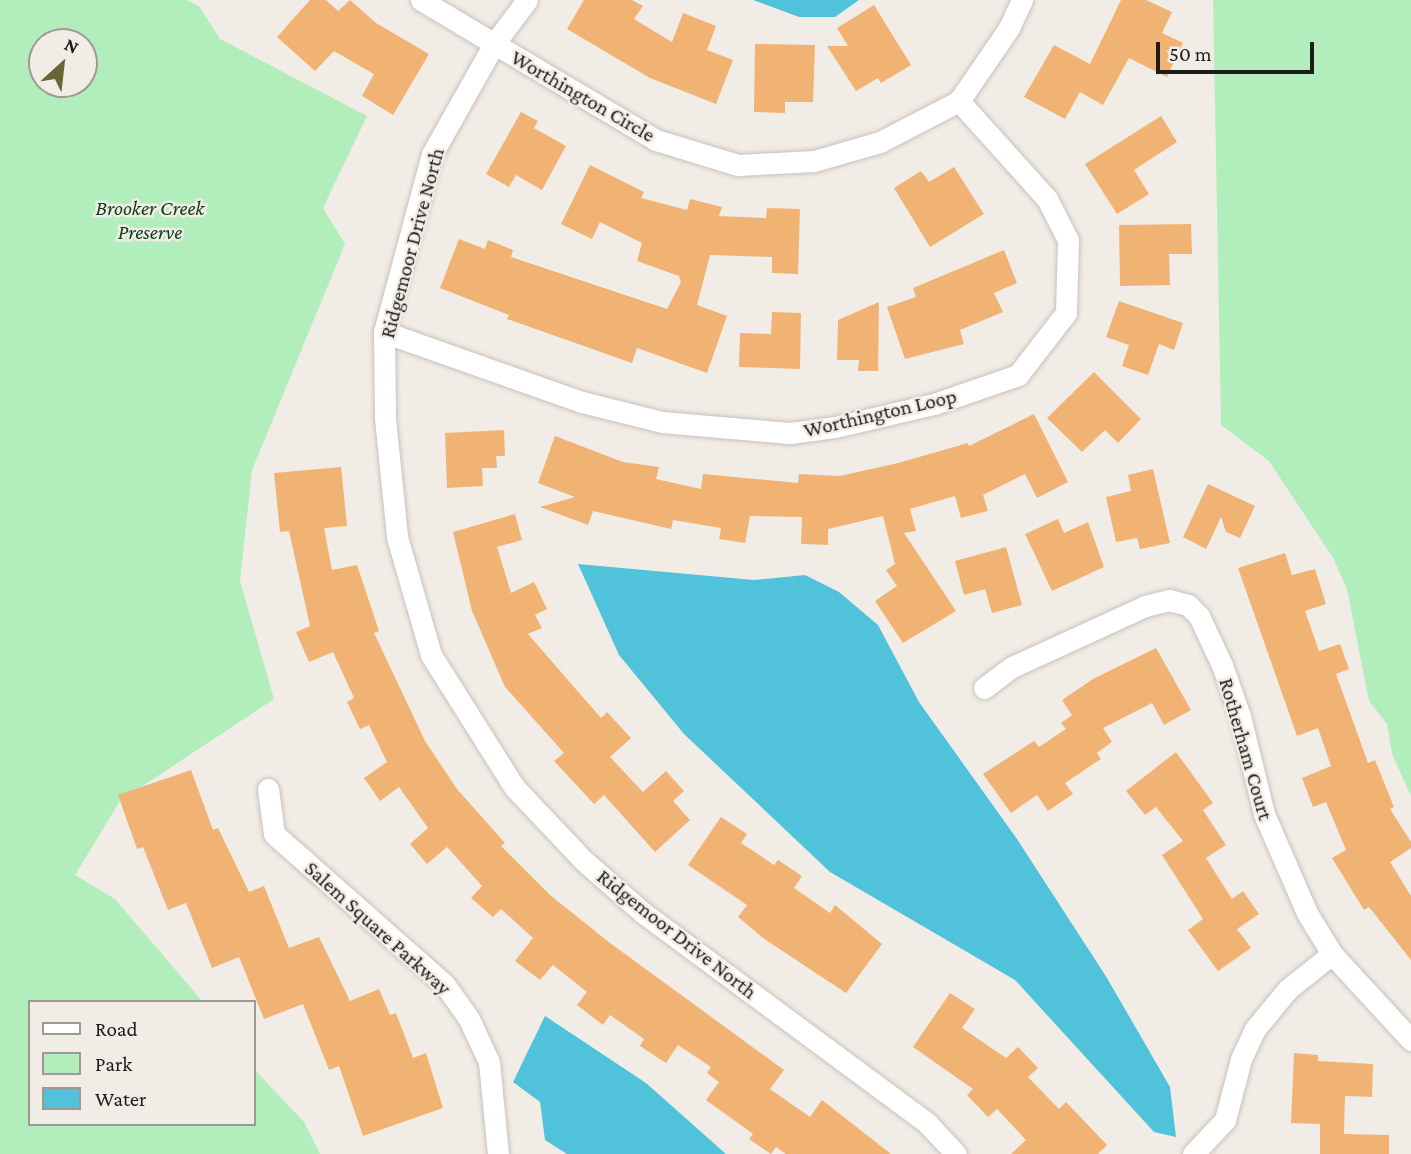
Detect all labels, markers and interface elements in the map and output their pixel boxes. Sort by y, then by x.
north arrow [28,28,98,98]
scale bar [1159,28,1316,72]
text: N [61,33,82,58]
text: 50 m [1169,42,1212,66]
street label: Worthington Circle [506,45,660,147]
street label: Ridgemoor Drive North [374,145,450,341]
park label: Brooker Creek Preserve [95,195,205,245]
street label: Worthington Loop [801,383,959,443]
street label: Rotherham Court [1214,675,1278,823]
street label: Salem Square Parkway [300,856,456,1000]
street label: Ridgemoor Drive North [592,864,762,1004]
legend [28,1000,256,1126]
text: Road [95,1017,138,1041]
text: Park [95,1052,132,1076]
text: Water [95,1087,147,1111]

